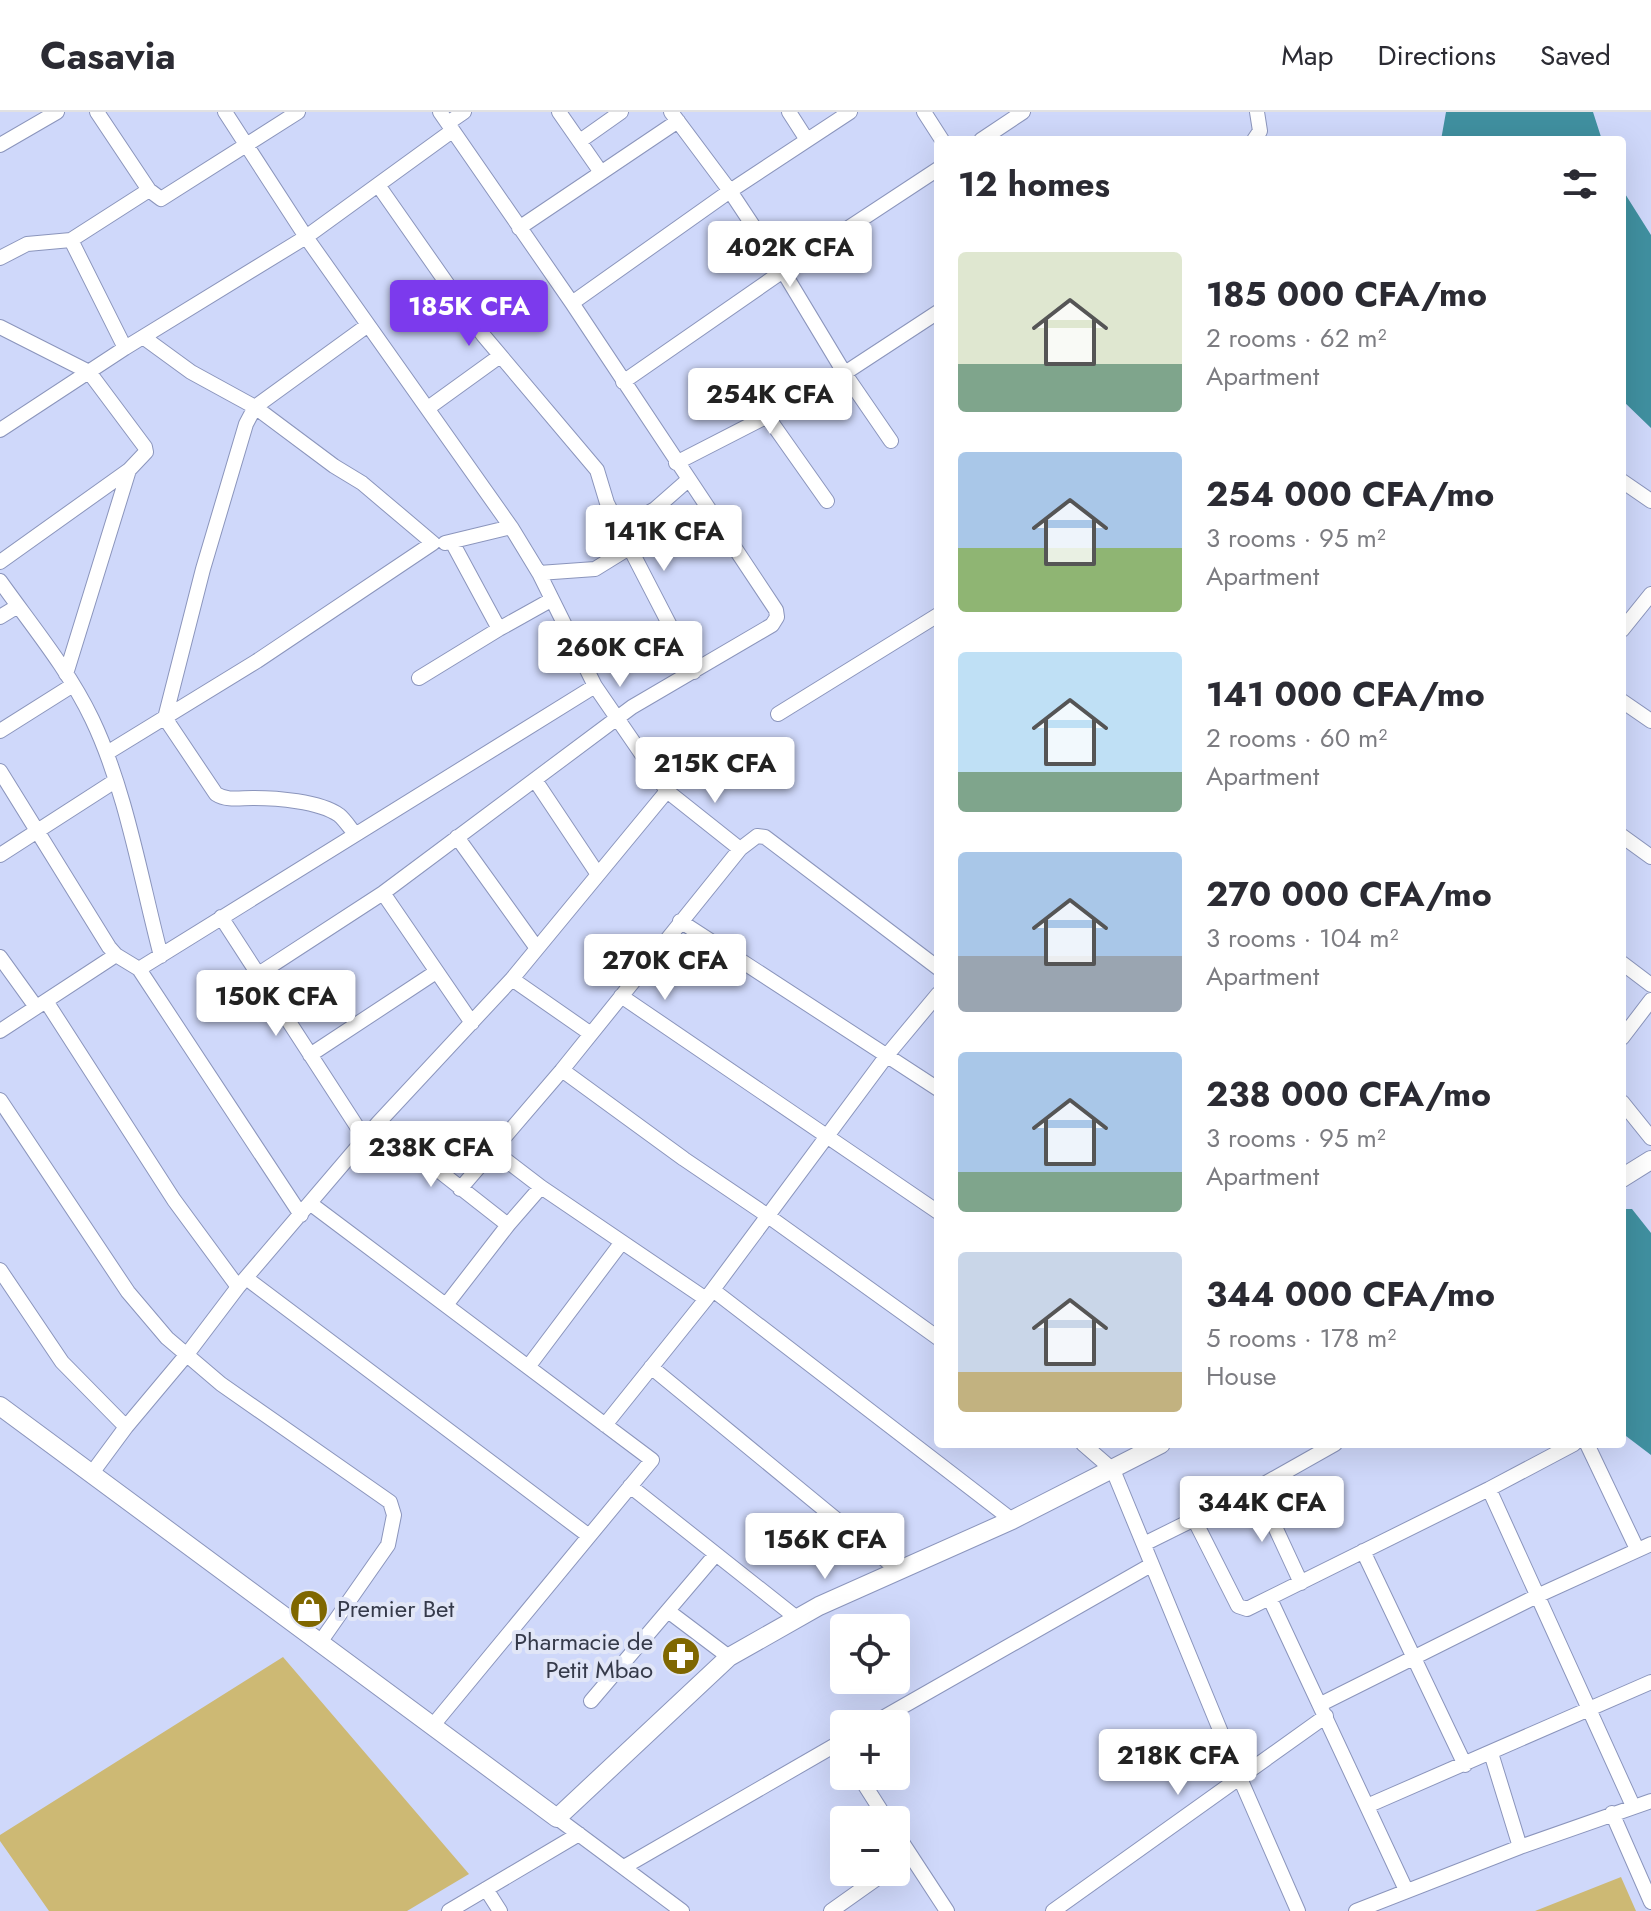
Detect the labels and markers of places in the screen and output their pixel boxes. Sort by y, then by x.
pin: 402K CFA [707,221,873,289]
pin: 185K CFA [386,280,552,348]
pin: 254K CFA [687,368,853,436]
pin: 141K CFA [581,505,747,573]
pin: 260K CFA [537,621,703,689]
pin: 215K CFA [632,737,798,805]
pin: 270K CFA [582,934,748,1002]
pin: 150K CFA [193,970,359,1038]
pin: 238K CFA [348,1121,514,1189]
pin: 344K CFA [1179,1476,1345,1544]
pin: 156K CFA [742,1513,908,1581]
shop icon: Premier Bet [288,1588,330,1630]
place label: Premier Bet [337,1591,454,1626]
place label: Pharmacie de Petit Mbao [514,1624,653,1687]
pharmacy icon: Pharmacie de Petit Mbao [660,1635,702,1677]
pin: 218K CFA [1095,1729,1261,1797]

